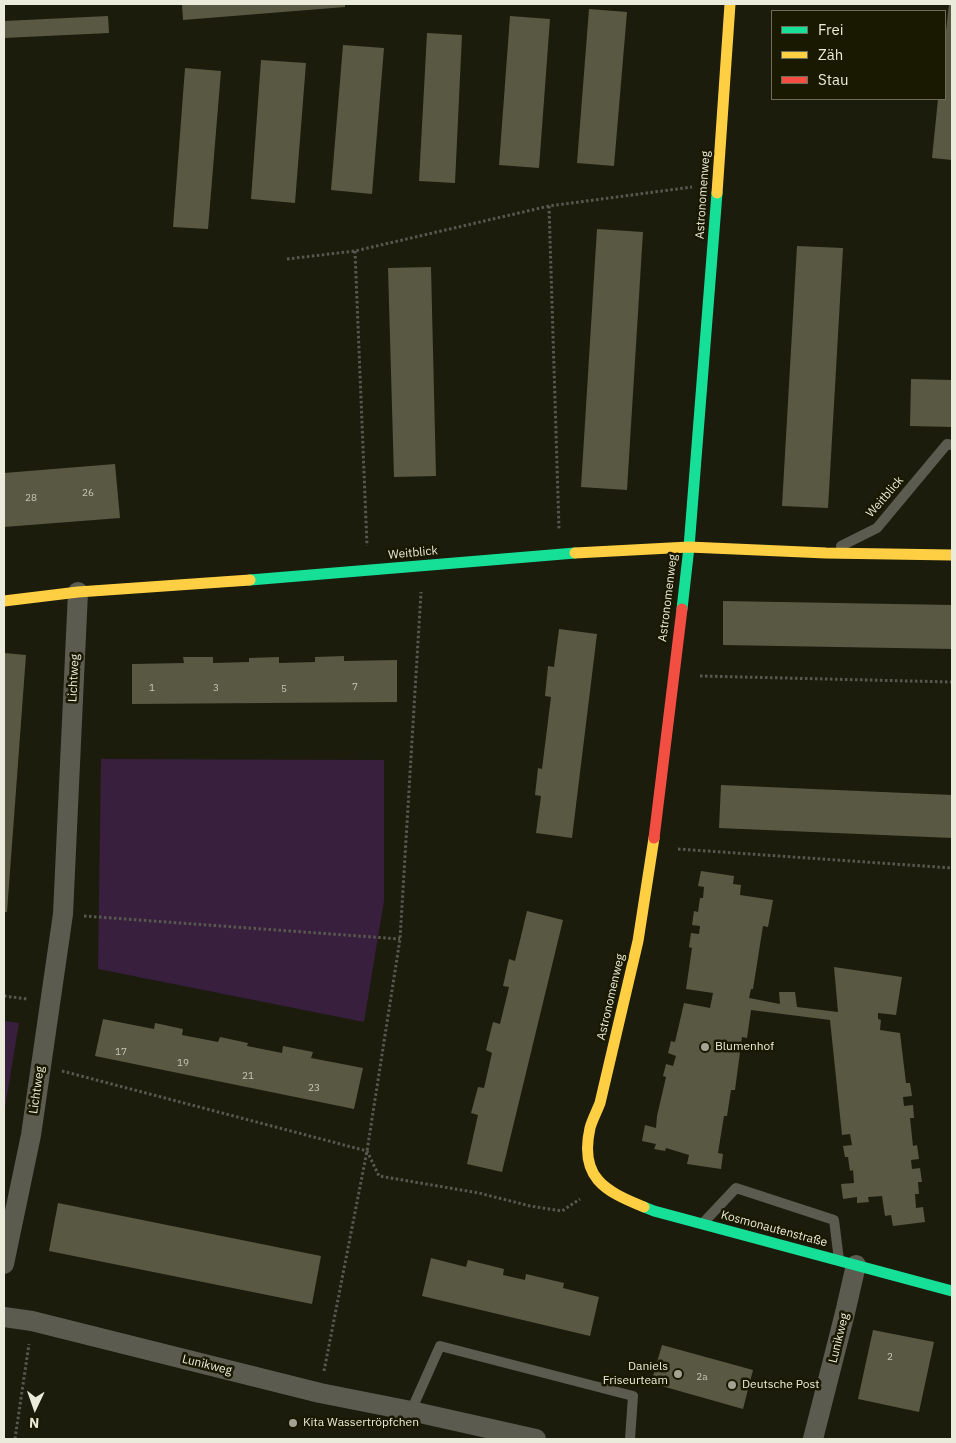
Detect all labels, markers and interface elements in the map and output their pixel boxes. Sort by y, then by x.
legend [771,10,946,100]
text: Frei [818,20,844,39]
text: Zäh [818,45,843,64]
text: Stau [818,70,849,89]
street label: Astronomenweg [693,151,713,239]
street label: Weitblick [863,473,907,521]
house number: 26 [82,487,94,499]
house number: 28 [25,492,37,504]
street label: Weitblick [388,544,438,562]
street label: Astronomenweg [655,553,681,643]
street label: Lichtweg [66,654,82,702]
house number: 7 [352,681,358,693]
house number: 1 [149,682,155,694]
house number: 3 [213,682,219,694]
house number: 5 [281,683,287,695]
street label: Astronomenweg [594,952,628,1042]
place label: Blumenhof [715,1040,774,1054]
marker: Blumenhof [699,1041,711,1053]
house number: 17 [115,1046,127,1058]
house number: 19 [177,1057,189,1069]
street label: Lichtweg [27,1065,47,1115]
house number: 21 [242,1070,254,1082]
house number: 23 [308,1082,320,1094]
street label: Kosmonautenstraße [719,1208,829,1250]
street label: Lunikweg [826,1312,852,1364]
house number: 2 [887,1351,893,1363]
street label: Lunikweg [181,1352,233,1378]
place label: Daniels Friseurteam [603,1360,668,1388]
marker: Daniels Friseurteam [672,1368,684,1380]
house number: 2a [696,1371,708,1383]
place label: Deutsche Post [742,1378,820,1392]
marker: Deutsche Post [726,1379,738,1391]
north arrow [10,1383,60,1433]
text: N [29,1414,40,1432]
place label: Kita Wassertröpfchen [303,1416,419,1430]
marker: Kita Wassertröpfchen [287,1417,299,1429]

